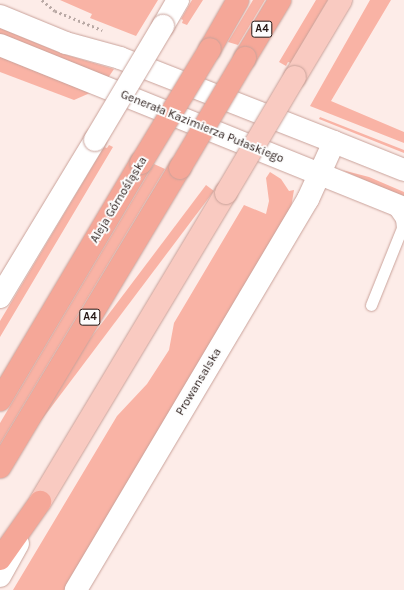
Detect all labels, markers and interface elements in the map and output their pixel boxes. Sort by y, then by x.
road number: A4 [251,20,273,38]
street label: Generała Kazimierza Pułaskiego [118,88,286,166]
street label: Aleja Górnośląska [88,154,150,246]
road number: A4 [79,308,101,326]
street label: Prowansalska [173,346,225,418]

